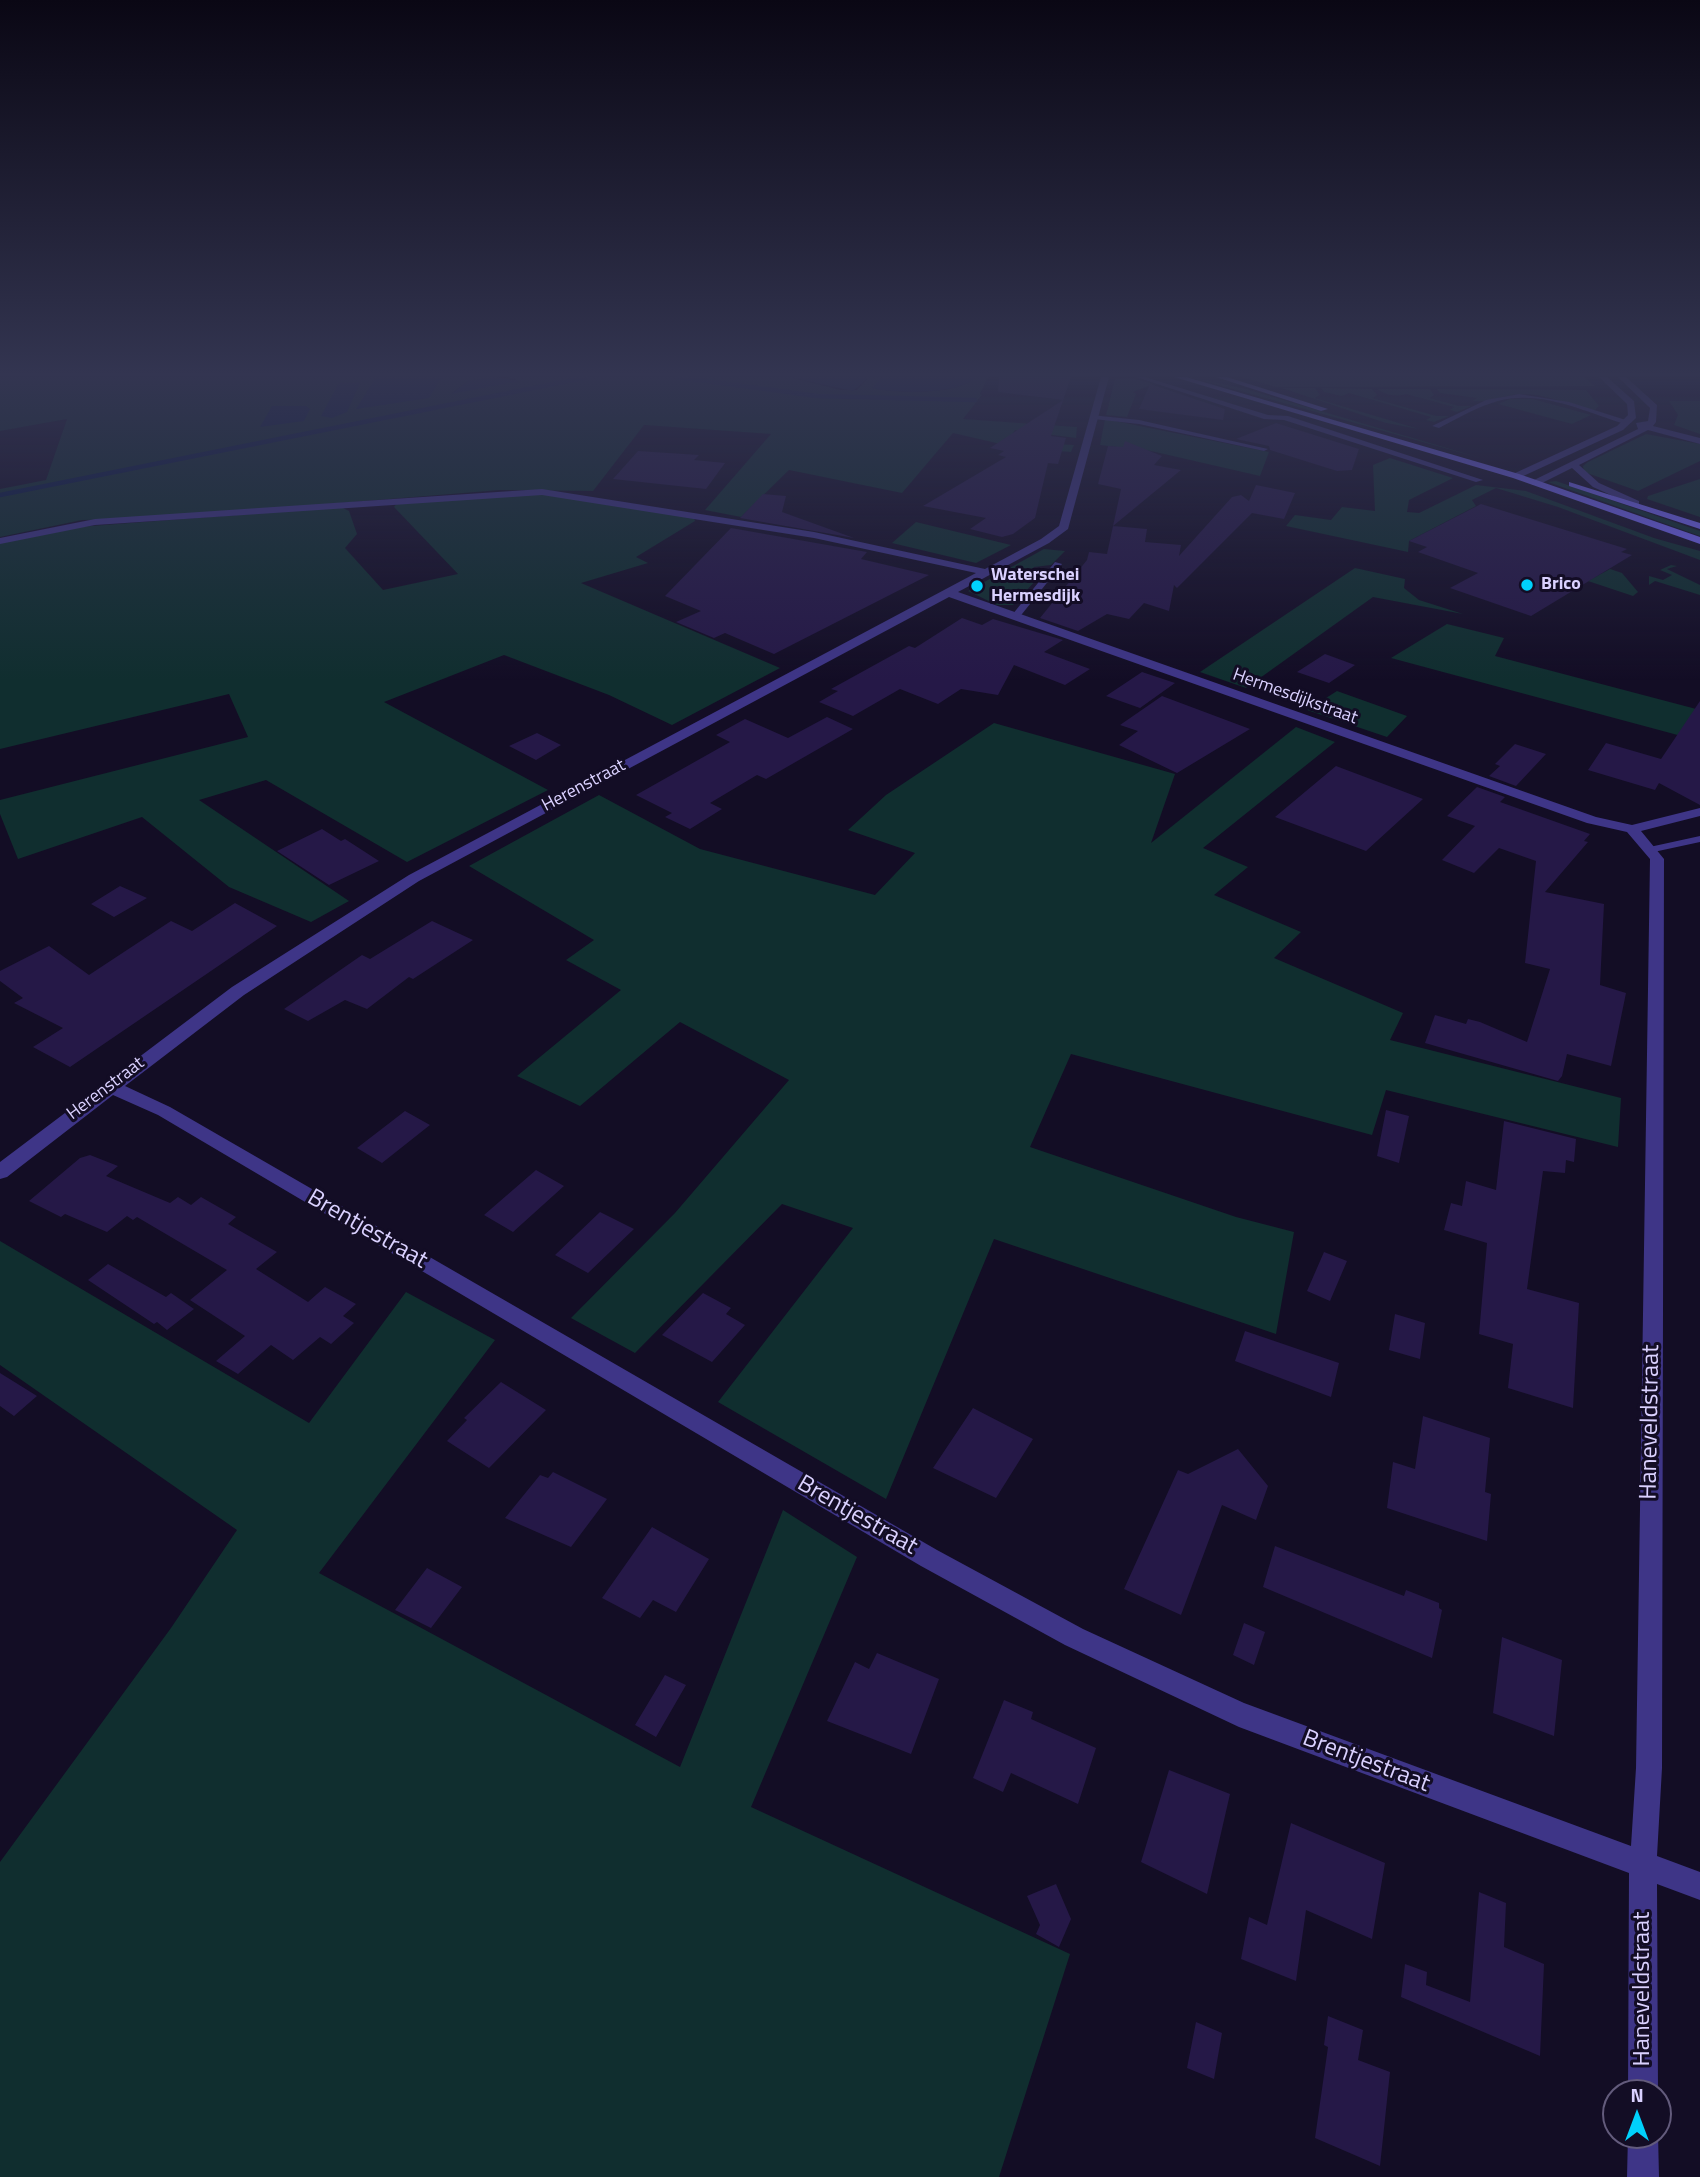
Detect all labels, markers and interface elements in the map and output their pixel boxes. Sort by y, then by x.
place label: Waterschei Hermesdijk [991,565,1080,608]
place label: Brico [1541,574,1581,596]
marker: Brico [1519,577,1535,593]
marker: Waterschei Hermesdijk [969,578,985,594]
street label: Hermesdijkstraat [1230,664,1360,730]
street label: Herenstraat [539,755,629,817]
street label: Herenstraat [63,1053,149,1125]
street label: Brentjestraat [302,1184,432,1276]
street label: Haneveldstraat [1635,1344,1667,1500]
street label: Brentjestraat [792,1470,922,1562]
street label: Brentjestraat [1298,1725,1434,1799]
street label: Haneveldstraat [1629,1911,1657,2067]
north arrow [1602,2079,1672,2149]
text: N [1630,2080,1644,2109]

